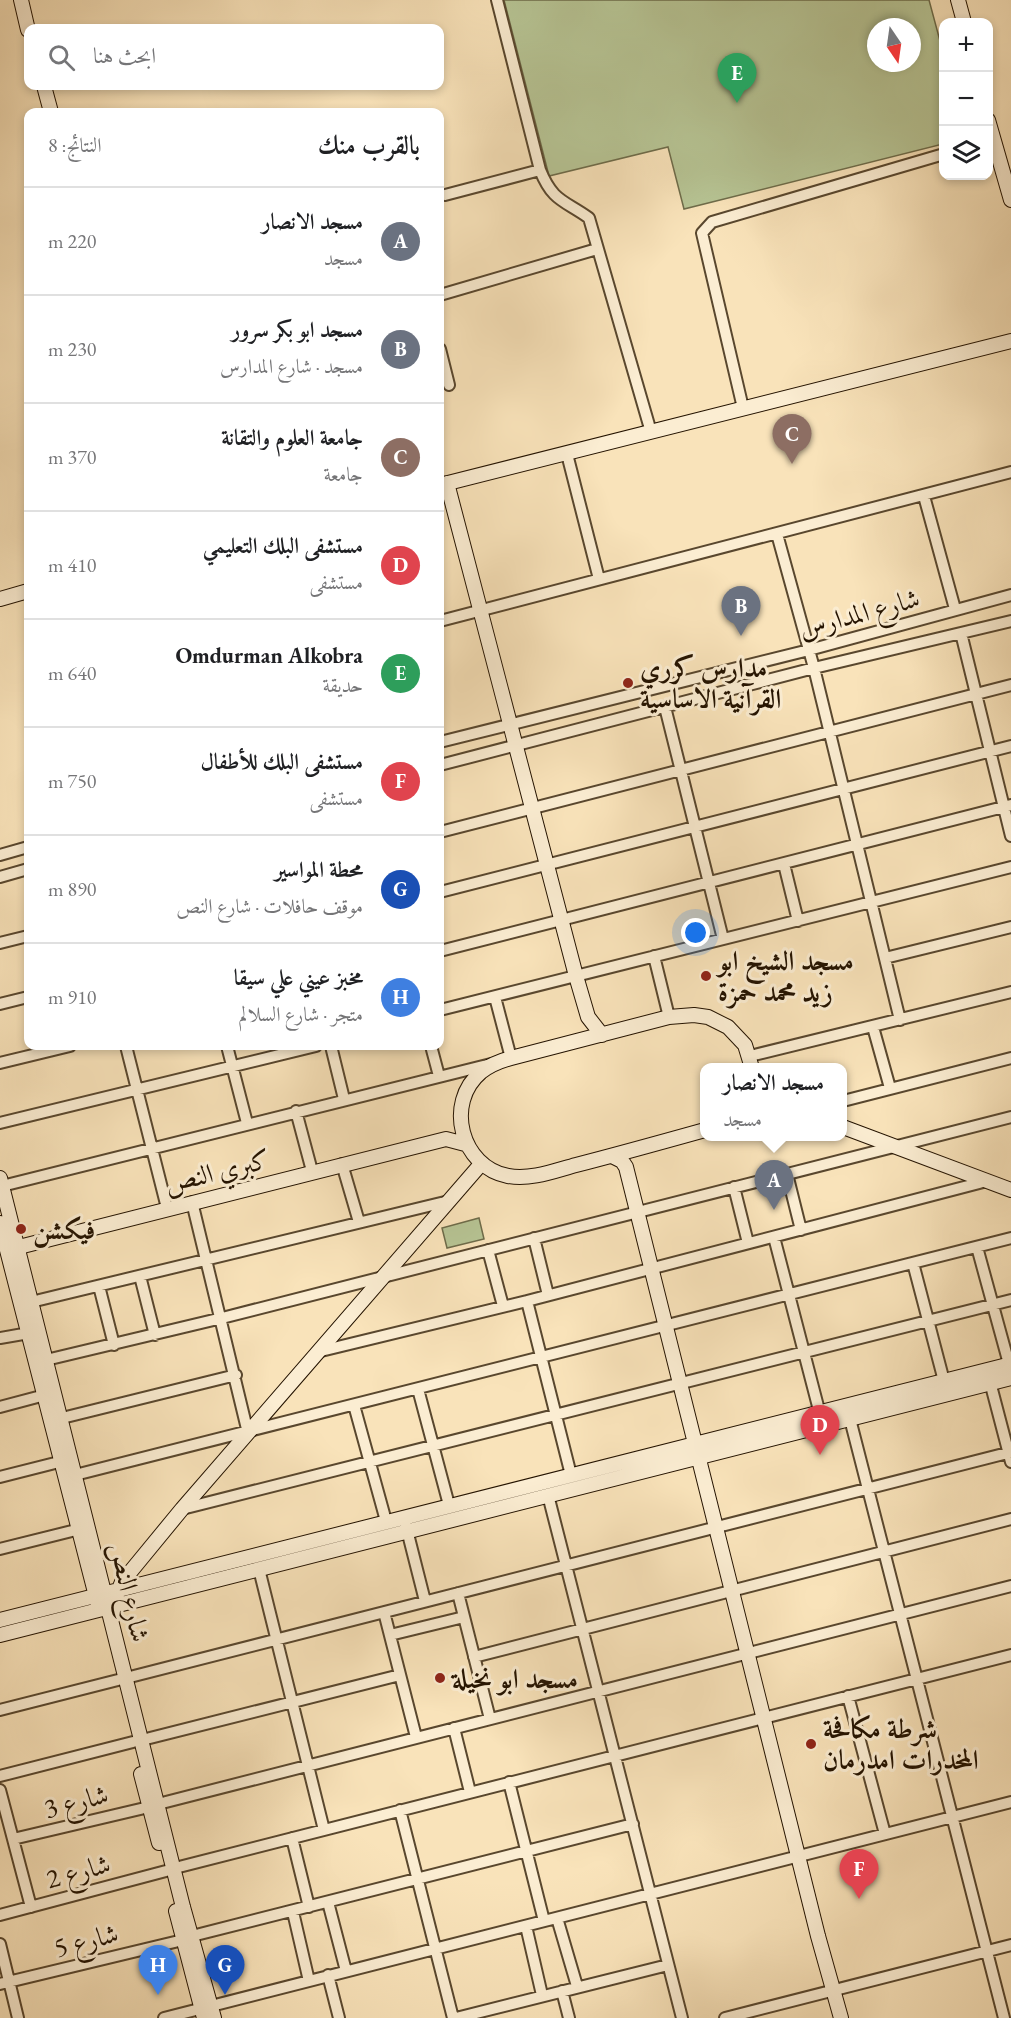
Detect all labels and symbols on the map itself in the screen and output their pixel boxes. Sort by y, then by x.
north arrow [867,18,921,72]
pin: E [718,54,756,103]
pin: C [772,414,812,464]
street label: شارع المدارس [795,580,925,651]
pin: B [722,586,760,636]
place label: مدارس كرري القرآنية الاساسية [640,650,781,716]
marker: مدارس كرري القرآنية الاساسية [621,676,635,690]
your location [681,918,710,947]
place label: مسجد الشيخ ابو زيد محمد حمزة [715,943,854,1009]
marker: مسجد الشيخ ابو زيد محمد حمزة [699,969,713,983]
street label: كبري النص [161,1141,274,1205]
pin: A [754,1160,794,1210]
place label: فيكشن [33,1212,95,1248]
marker: فيكشن [14,1222,28,1236]
pin: D [800,1406,840,1455]
street label: شارع النص [97,1539,158,1646]
place label: مسجد ابو نخيلة [450,1661,578,1696]
marker: مسجد ابو نخيلة [433,1671,447,1685]
place label: شرطة مكافحة المخدرات امدرمان [823,1711,979,1777]
marker: شرطة مكافحة المخدرات امدرمان [804,1737,818,1751]
street label: شارع 3 [40,1776,113,1831]
street label: شارع 2 [42,1846,115,1901]
pin: F [840,1850,878,1899]
street label: شارع 5 [50,1915,123,1970]
pin: H [138,1946,178,1995]
pin: G [206,1946,244,1995]

